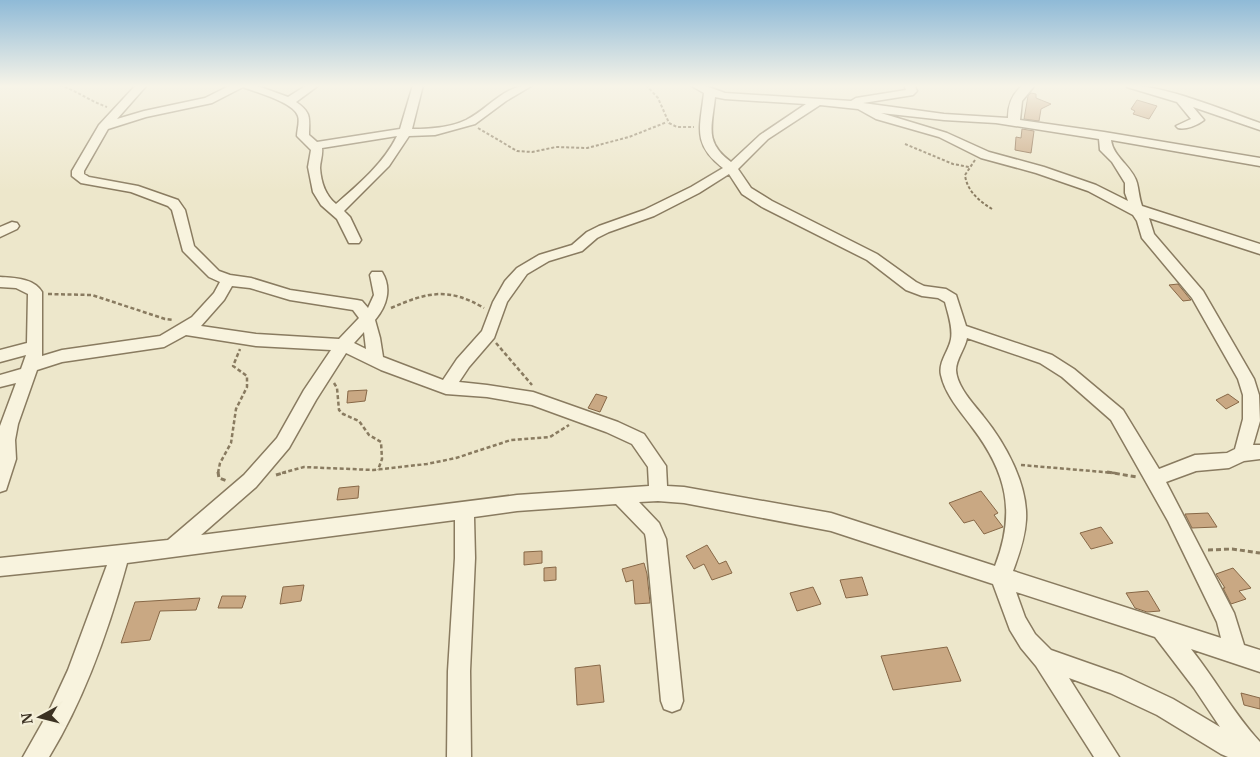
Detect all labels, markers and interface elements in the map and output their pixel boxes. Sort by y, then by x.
north arrow [15,692,65,742]
text: N [17,712,37,725]

